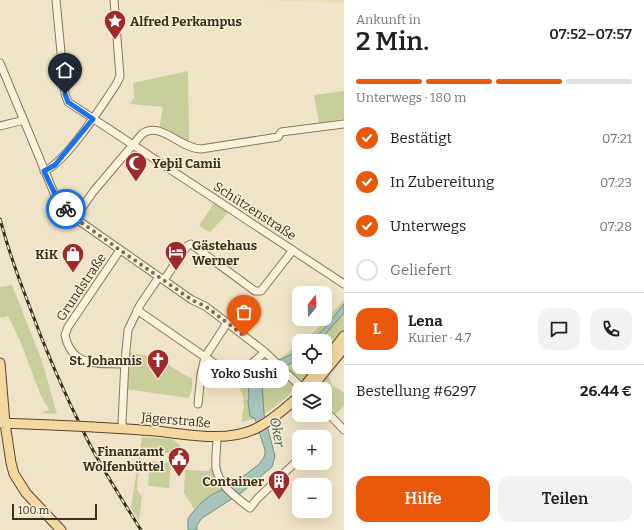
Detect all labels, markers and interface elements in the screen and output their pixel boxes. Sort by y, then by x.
place icon: Alfred Perkampus [102,8,128,41]
text: Ankunft in [356,12,421,27]
place label: Alfred Perkampus [130,14,242,29]
text: 07:52–07:57 [549,25,632,43]
text: 2 Min. [356,26,429,57]
pin [48,53,82,94]
icon: home [54,59,76,81]
text: Unterwegs · 180 m [356,90,466,105]
icon: check [356,127,378,149]
text: Bestätigt [390,129,452,147]
text: 07:21 [602,131,632,146]
mosque icon: Yeþil Camii [123,150,149,183]
place label: Yeþil Camii [152,156,221,171]
icon: check [356,171,378,193]
text: In Zubereitung [390,173,494,191]
text: 07:23 [600,175,632,190]
street label: Schützenstraße [211,179,299,243]
courier [46,189,86,229]
icon: bike [55,198,77,220]
icon: check [356,215,378,237]
text: Unterwegs [390,217,466,235]
text: 07:28 [600,219,632,234]
place label: Gästehaus Werner [192,238,257,268]
hotel icon: Gästehaus Werner [163,239,189,272]
shop icon: KiK [60,241,86,274]
place label: KiK [35,247,59,262]
street label: Grundstraße [53,250,109,324]
text: Geliefert [390,261,452,279]
north arrow [292,286,332,326]
map controls [292,286,332,518]
pin [227,295,261,336]
icon: bag [233,301,255,323]
button: chat [538,308,580,350]
button: phone [590,308,632,350]
text: Lena [408,312,443,330]
text: L [373,320,381,338]
text: Kurier · 4.7 [408,330,471,345]
button: locate [292,334,332,374]
church icon: St. Johannis [145,347,171,380]
place label: St. Johannis [69,353,142,368]
callout: Yoko Sushi [199,360,289,388]
text: Yoko Sushi [211,366,277,381]
button: layers [292,382,332,422]
text: Bestellung #6297 [356,382,476,400]
text: 26.44 € [580,382,632,400]
street label: Jägerstraße [140,409,211,431]
water label: Oker [266,416,288,450]
button: + [292,430,332,470]
place label: Finanzamt Wolfenbüttel [83,444,164,474]
public building icon: Finanzamt Wolfenbüttel [166,445,192,478]
building icon: Container [266,468,292,501]
place label: Container [202,474,264,489]
button: Hilfe [356,476,490,522]
button: Teilen [498,476,632,522]
button: − [292,478,332,518]
scale bar [12,502,97,521]
text: 100 m [18,504,49,517]

